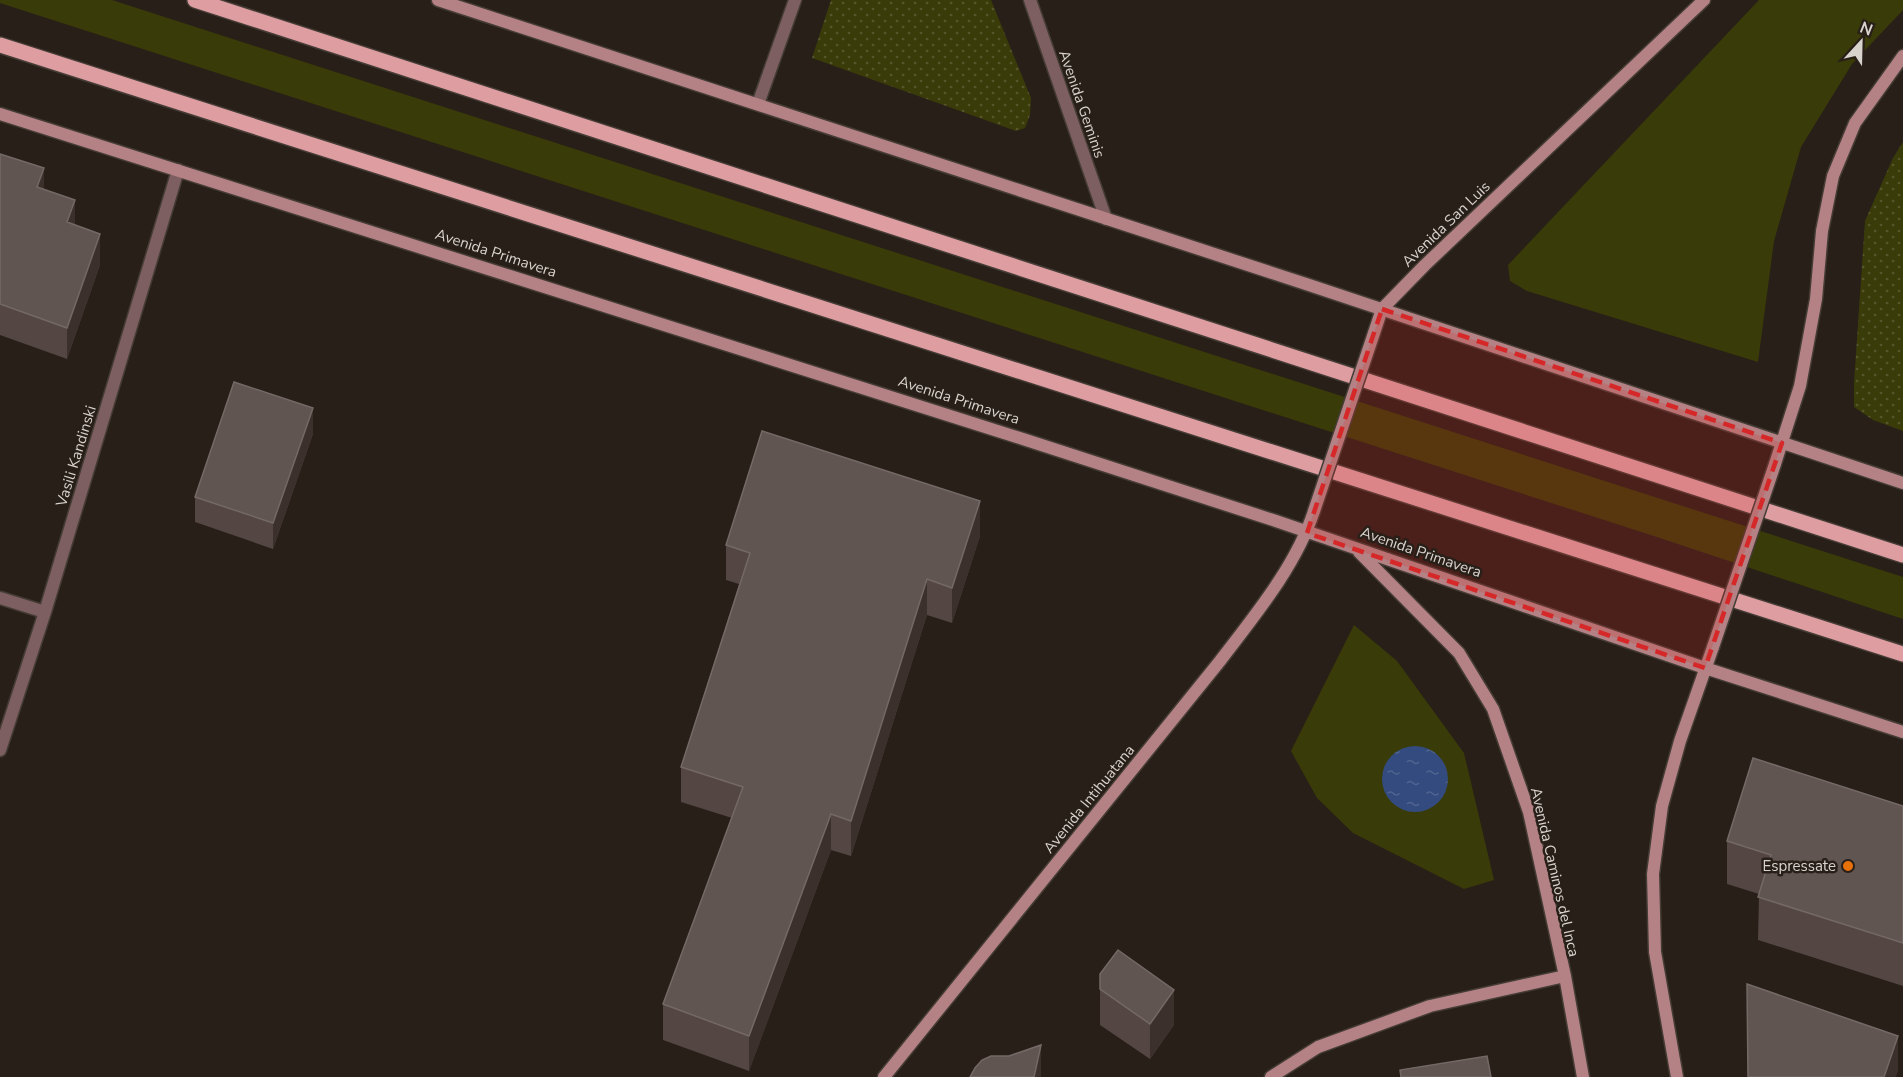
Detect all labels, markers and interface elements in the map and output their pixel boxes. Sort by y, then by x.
north arrow [1831,12,1891,72]
text: N [1857,17,1876,41]
street label: Avenida Geminis [1054,47,1110,161]
street label: Avenida San Luis [1398,177,1494,271]
street label: Avenida Primavera [433,224,559,282]
street label: Avenida Primavera [896,371,1022,429]
street label: Vasili Kandinski [51,403,101,510]
street label: Avenida Primavera [1358,522,1484,582]
street label: Avenida Intihuatana [1039,741,1139,857]
street label: Avenida Caminos del Inca [1526,785,1584,959]
place label: Espressate [1763,856,1836,876]
marker: Espressate [1841,859,1855,873]

